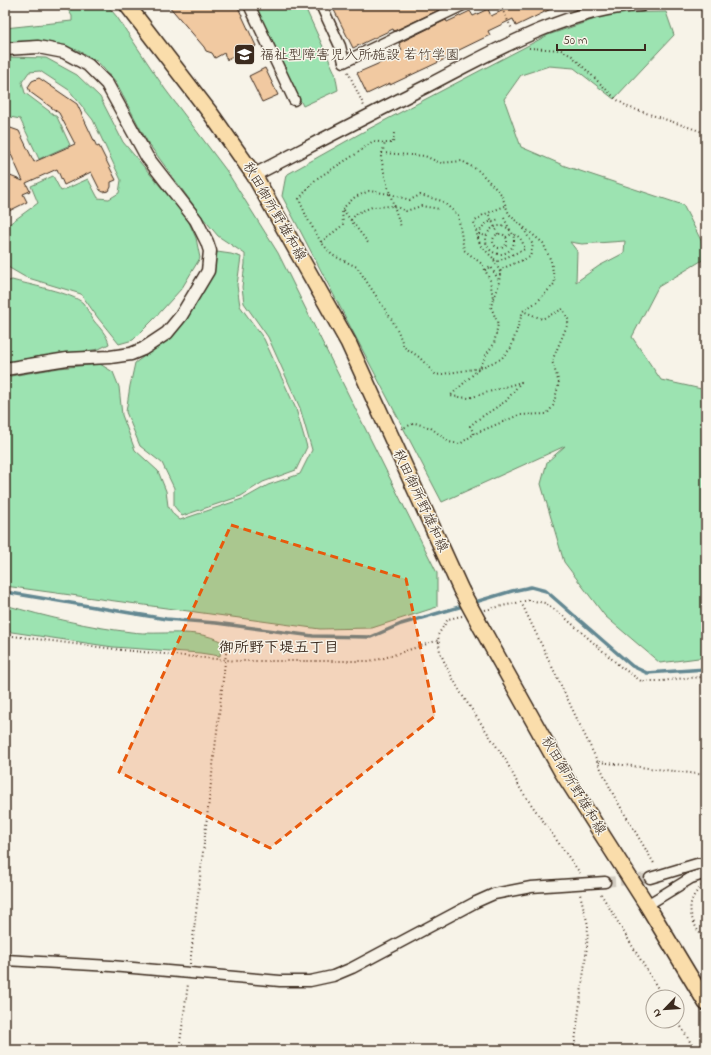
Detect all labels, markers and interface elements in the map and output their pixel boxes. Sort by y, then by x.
scale bar [557,26,645,52]
text: 50 m [563,32,587,50]
school or university icon: 福祉型障害児入所施設 若竹学園 [232,42,258,68]
place label: 福祉型障害児入所施設 若竹学園 [260,45,460,66]
street label: 秋田御所野雄和線 [237,158,311,266]
street label: 秋田御所野雄和線 [387,446,453,556]
district label: 御所野下堤五丁目 [219,637,339,659]
street label: 秋田御所野雄和線 [535,733,611,839]
north arrow [645,989,685,1029]
text: N [648,1006,666,1020]

